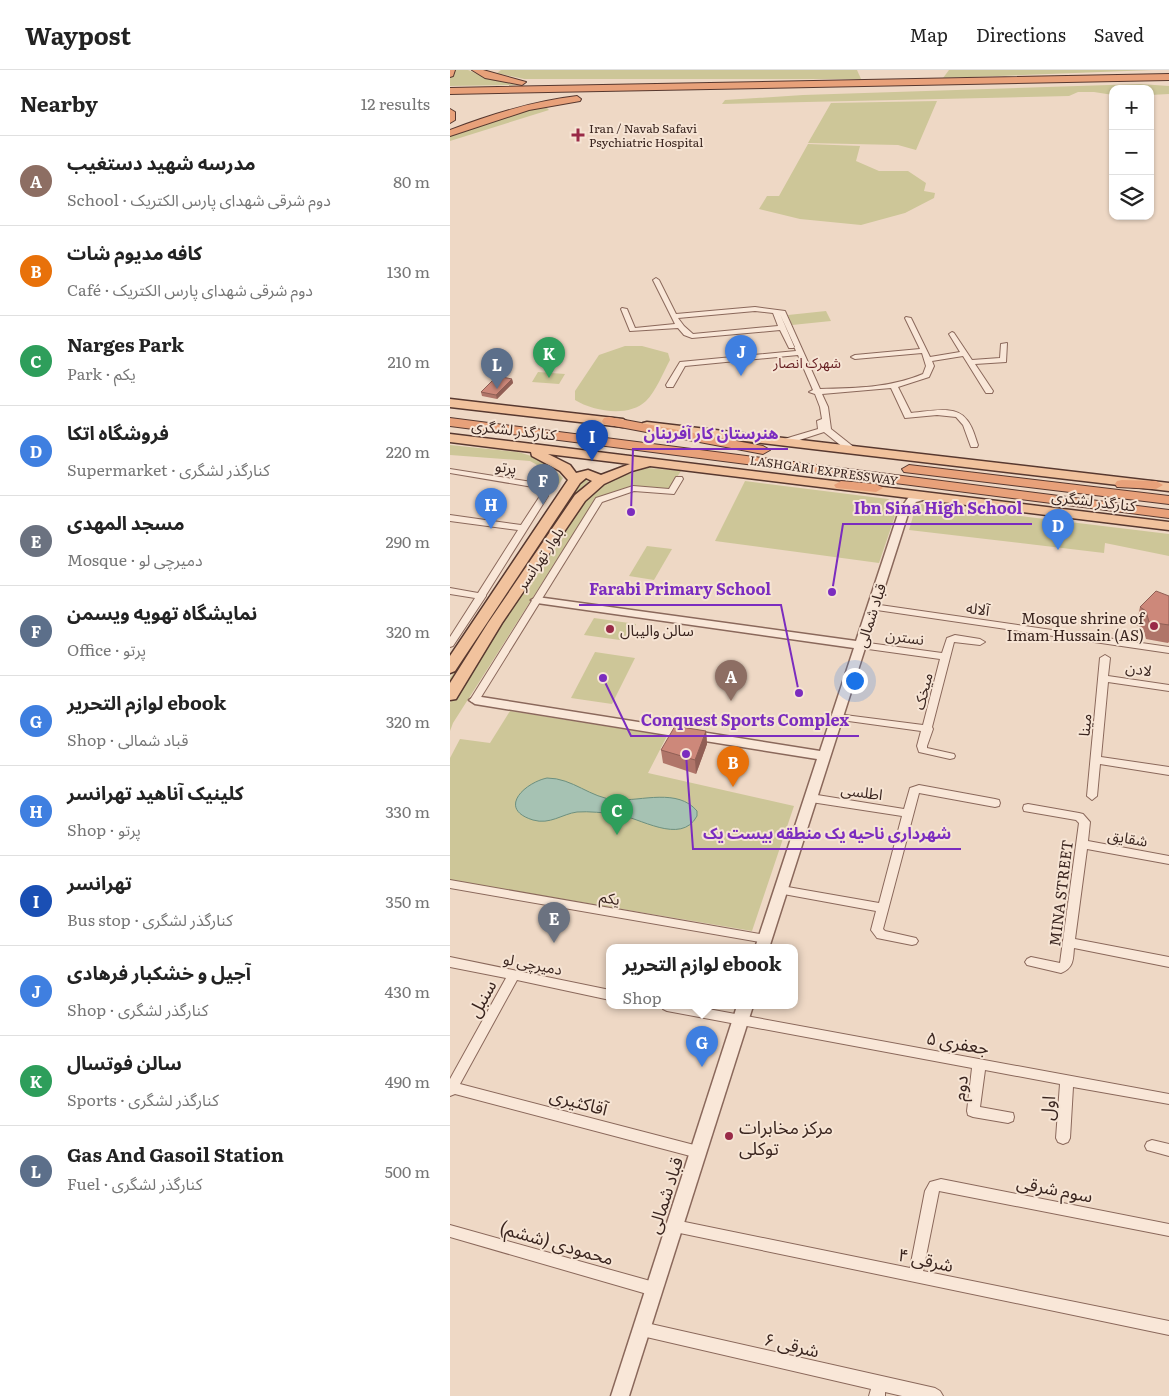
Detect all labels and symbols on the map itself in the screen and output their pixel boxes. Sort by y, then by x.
place label: Iran / Navab Safavi Psychiatric Hospital [589,119,703,151]
marker: Iran / Navab Safavi Psychiatric Hospital [571,128,585,142]
pin: J [725,335,757,376]
pin: K [533,337,565,378]
pin: L [481,348,513,389]
district label: شهرک انصار [772,352,841,372]
street label: کنارگذر لشگری [470,412,558,446]
callout: هنرستان کار آفرینان [633,418,788,449]
pin: I [576,420,608,461]
text: هنرستان کار آفرینان [643,420,779,444]
street label: LASHGARI EXPRESSWAY [749,451,900,489]
street label: پرتو [494,453,518,479]
pin: F [527,464,559,505]
street label: کنارگذر لشگری [1050,483,1138,517]
pin: H [475,488,507,529]
callout: Ibn Sina High School [843,493,1032,524]
text: Ibn Sina High School [854,495,1023,519]
pin: D [1042,509,1074,550]
street label: بلوار تهرانسر [509,522,569,595]
callout: Farabi Primary School [579,574,781,605]
text: Farabi Primary School [589,576,771,600]
street label: قباد شمالی [849,580,891,650]
street label: آلاله [965,595,992,621]
place label: Mosque shrine of Imam Hussain (AS) [1007,606,1145,646]
place label: سالن والیبال [620,618,694,641]
marker: Mosque shrine of Imam Hussain (AS) [1148,620,1160,632]
street label: نسترن [884,622,926,650]
marker: سالن والیبال [604,623,616,635]
street label: لادن [1124,655,1154,681]
pin: A [715,660,747,701]
your location [842,668,868,694]
street label: میخک [906,670,938,712]
callout: Conquest Sports Complex [631,705,859,736]
text: Conquest Sports Complex [641,707,850,731]
street label: مینا [1071,712,1097,738]
pin: B [717,746,749,787]
street label: اطلسی [840,777,884,805]
pin: C [601,794,633,835]
callout: شهرداری ناحیه یک منطقه بیست یک [693,818,961,849]
text: شهرداری ناحیه یک منطقه بیست یک [703,820,951,844]
street label: شقایق [1106,822,1150,852]
street label: MINA STREET [1042,838,1078,948]
street label: یکم [598,884,622,911]
pin: E [538,902,570,943]
street label: دمیرچی لو [501,946,565,980]
street label: سنبل [460,974,502,1022]
street label: جعفری ۵ [924,1023,992,1061]
pin: G [686,1026,718,1067]
street label: دوم [944,1074,976,1102]
street label: آقاکثیری [547,1080,612,1122]
street label: اول [1033,1095,1061,1121]
place label: مرکز مخابرات توکلی [739,1113,833,1161]
marker: مرکز مخابرات توکلی [723,1130,735,1142]
street label: قباد شمالی [639,1153,689,1237]
street label: سوم شرقی [1014,1167,1095,1211]
street label: محمودی (ششم) [497,1213,617,1272]
street label: ۴ شرقی [896,1240,956,1278]
street label: ۶ شرقی [762,1325,822,1363]

